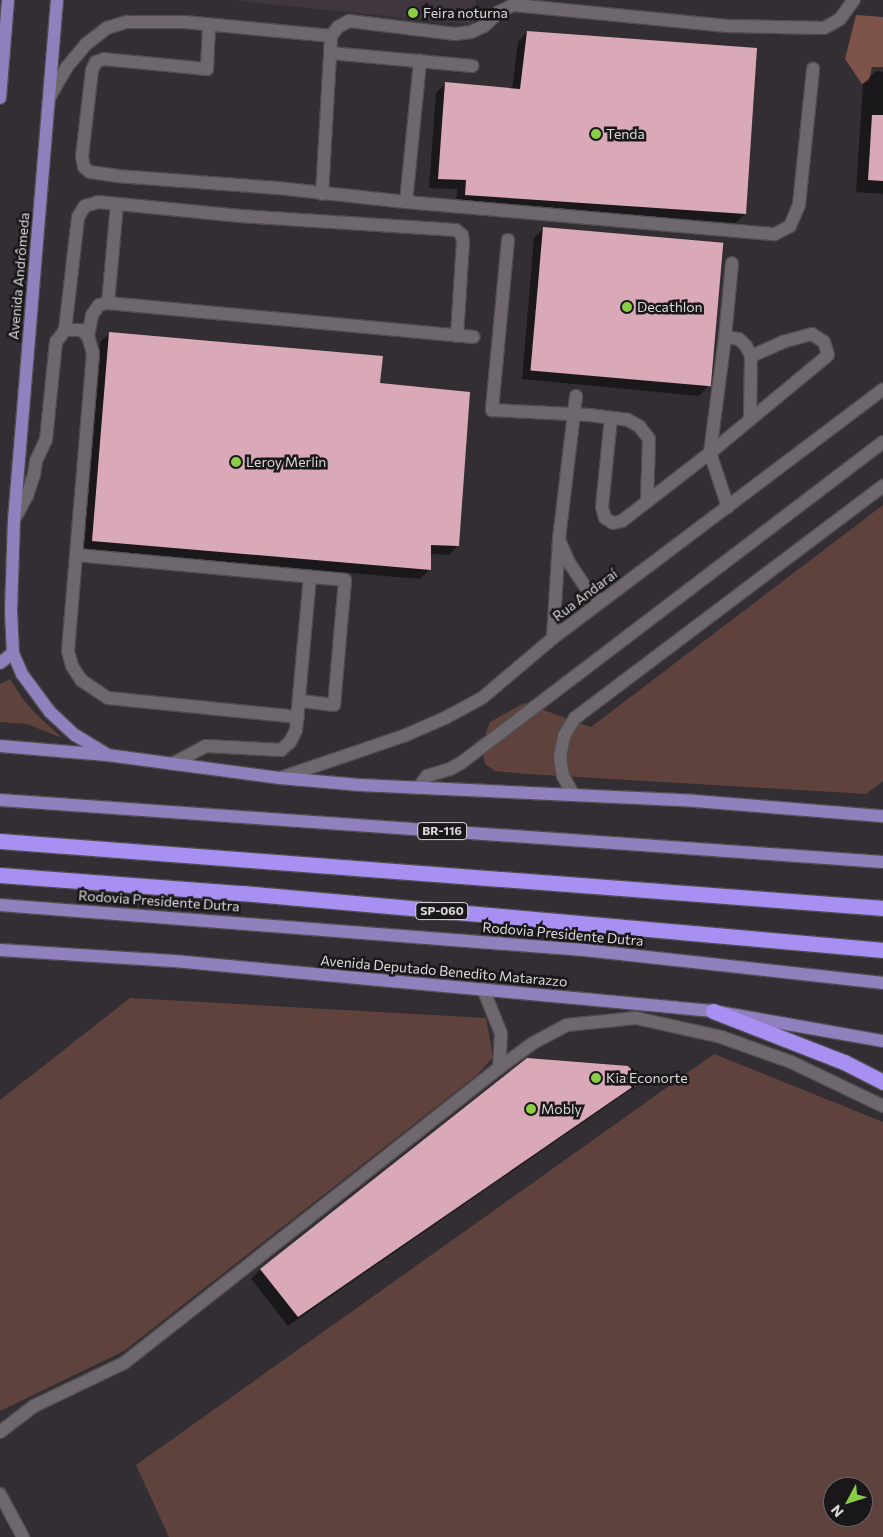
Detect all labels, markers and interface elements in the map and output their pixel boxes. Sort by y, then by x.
place label: Feira noturna [423,5,508,21]
marker: Feira noturna [407,7,419,19]
place label: Tenda [606,126,645,142]
marker: Tenda [590,128,602,140]
street label: Avenida Andrômeda [5,212,33,340]
place label: Decathlon [637,299,703,315]
marker: Decathlon [621,301,633,313]
place label: Leroy Merlin [246,454,326,470]
marker: Leroy Merlin [230,456,242,468]
street label: Rua Andaraí [549,565,621,625]
road number: BR-116 [417,821,467,840]
street label: Rodovia Presidente Dutra [78,887,240,915]
road number: SP-060 [414,901,470,920]
street label: Rodovia Presidente Dutra [482,919,644,949]
street label: Avenida Deputado Benedito Matarazzo [320,952,568,990]
place label: Kia Econorte [606,1070,688,1086]
marker: Kia Econorte [590,1072,602,1084]
place label: Mobly [541,1101,582,1117]
marker: Mobly [525,1103,537,1115]
north arrow [823,1477,873,1527]
text: N [827,1502,847,1521]

